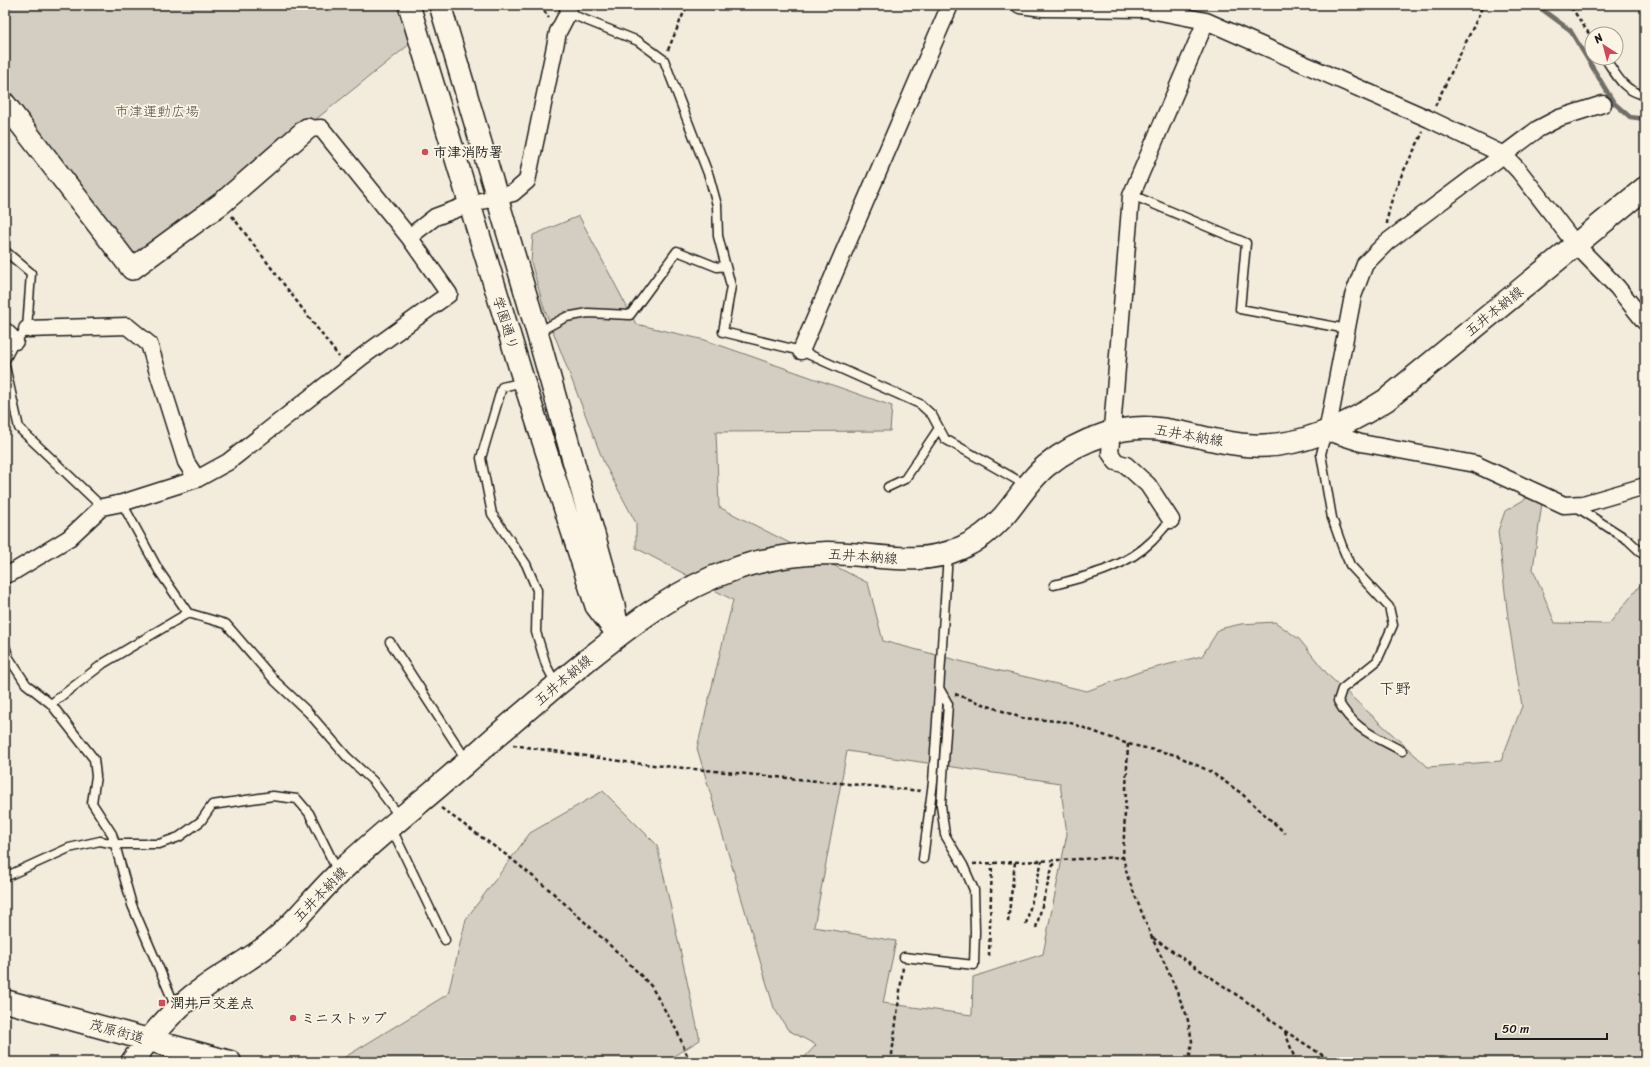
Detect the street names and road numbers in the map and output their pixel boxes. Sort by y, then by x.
street label: 五井本納線 [1459,280,1529,343]
street label: 学園通り [485,293,526,354]
street label: 五井本納線 [1152,417,1226,454]
street label: 五井本納線 [827,542,899,571]
street label: 五井本納線 [528,648,598,712]
street label: 五井本納線 [287,860,354,928]
street label: 茂原街道 [87,1012,147,1051]

